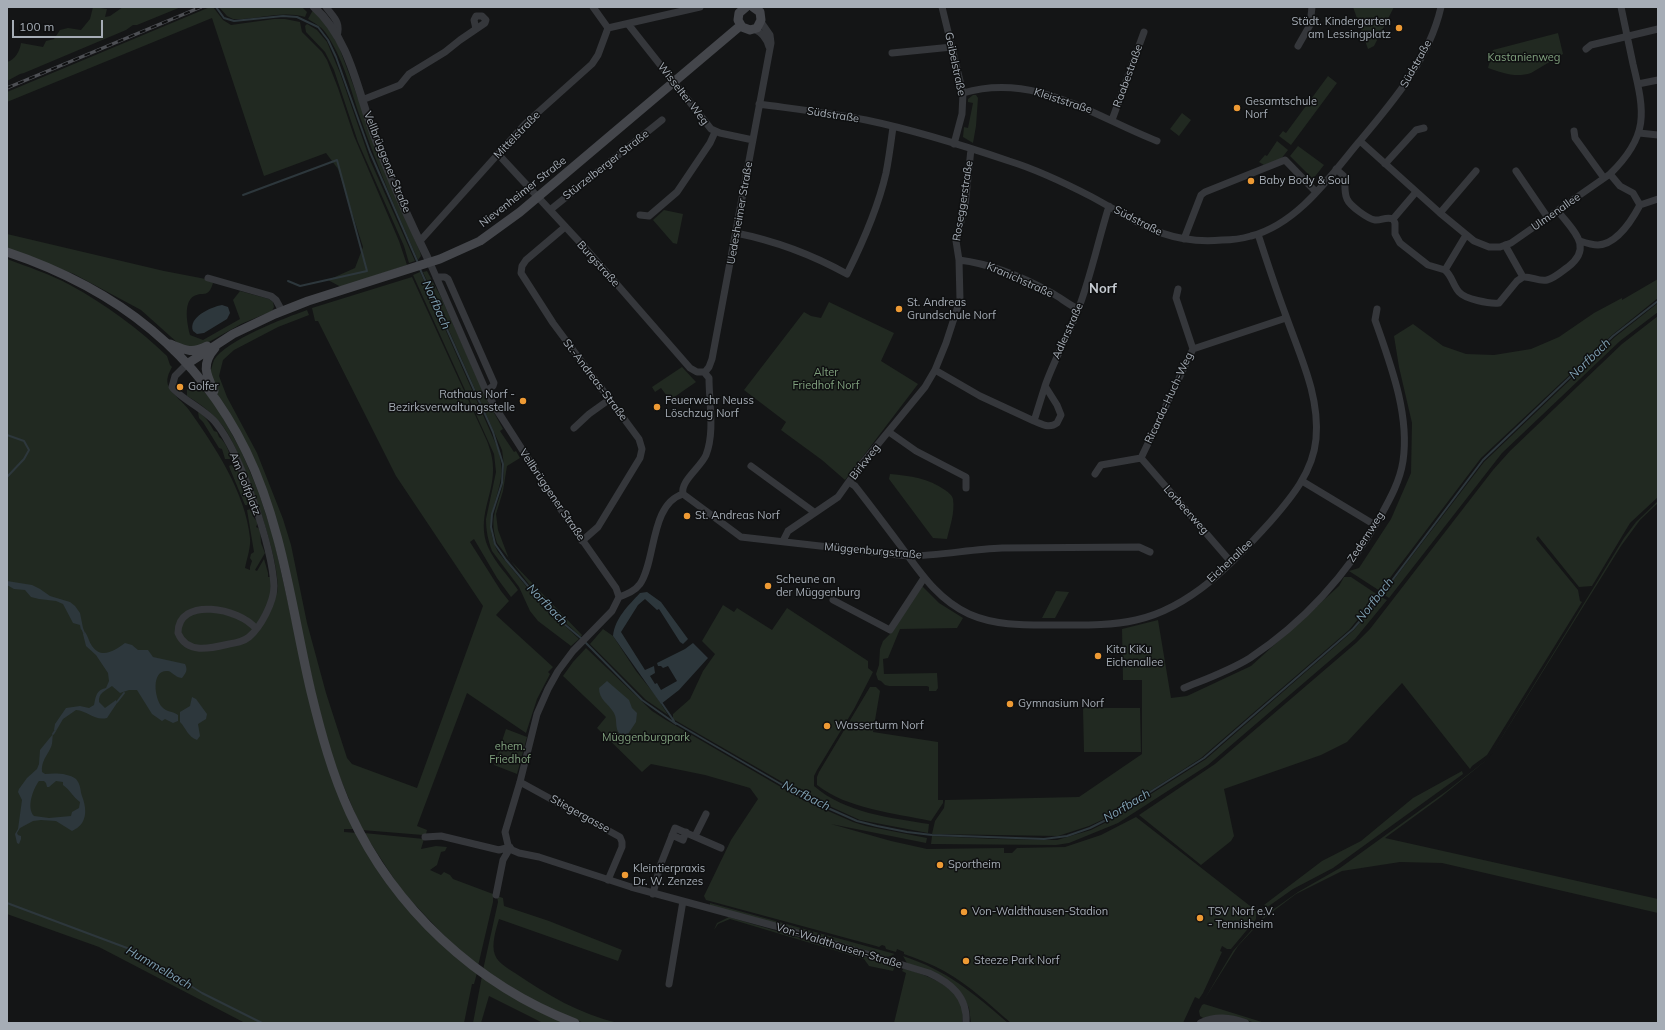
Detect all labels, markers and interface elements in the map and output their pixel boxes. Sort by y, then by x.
scale bar [14,12,105,38]
place label: Städt. Kindergarten am Lessingplatz [1291,15,1391,41]
text: 100 m [19,19,54,34]
marker: Städt. Kindergarten am Lessingplatz [1394,23,1404,33]
street label: Geibelstraße [942,31,968,97]
street label: Südstraße [1397,38,1435,90]
street label: Raabestraße [1110,43,1146,109]
park label: Kastanienweg [1488,51,1560,65]
street label: Wisselter Weg [655,60,711,128]
street label: Kleiststraße [1032,85,1094,117]
place label: Gesamtschule Norf [1245,95,1317,121]
marker: Gesamtschule Norf [1232,103,1242,113]
street label: Südstraße [806,104,860,126]
street label: Vellbrüggener Straße [361,109,413,215]
street label: Mittelstraße [491,109,543,161]
street label: Stürzelberger Straße [560,127,652,203]
street label: Nievenheimer Straße [477,154,569,230]
street label: Roseggerstraße [950,160,976,242]
street label: Uedesheimer Straße [724,161,756,265]
place label: Baby Body & Soul [1259,174,1350,188]
marker: Baby Body & Soul [1246,176,1256,186]
street label: Ulmenallee [1529,190,1583,234]
street label: Südstraße [1112,203,1164,239]
street label: Burgstraße [574,238,622,290]
street label: Kranichstraße [985,259,1055,301]
water label: Norfbach [419,278,453,332]
district label: Norf [1089,281,1117,297]
place label: St. Andreas Grundschule Norf [907,296,996,322]
street label: Adlerstraße [1050,301,1086,361]
marker: St. Andreas Grundschule Norf [894,304,904,314]
street label: St.-Andreas-Straße [560,336,630,424]
water label: Norfbach [1566,336,1614,382]
street label: Ricarda-Huch-Weg [1142,350,1196,446]
park label: Alter Friedhof Norf [792,366,860,392]
place label: Golfer [188,380,218,394]
marker: Golfer [175,382,185,392]
place label: Rathaus Norf - Bezirksverwaltungsstelle [388,388,515,414]
place label: Feuerwehr Neuss Löschzug Norf [665,394,754,420]
marker: Rathaus Norf - Bezirksverwaltungsstelle [518,396,528,406]
marker: Feuerwehr Neuss Löschzug Norf [652,402,662,412]
street label: Birkweg [847,442,883,482]
street label: Vellbrüggener Straße [516,447,588,543]
street label: Am Golfplatz [226,451,264,517]
street label: Lorbeerweg [1161,483,1211,537]
place label: St. Andreas Norf [695,509,780,523]
street label: Zedernweg [1345,509,1387,565]
marker: St. Andreas Norf [682,511,692,521]
street label: Eichenallee [1205,537,1255,585]
street label: Müggenburgstraße [824,540,922,562]
place label: Scheune an der Müggenburg [776,573,860,599]
water label: Norfbach [1353,575,1397,625]
water label: Norfbach [524,581,570,629]
marker: Scheune an der Müggenburg [763,581,773,591]
place label: Kita KiKu Eichenallee [1106,643,1163,669]
marker: Kita KiKu Eichenallee [1093,651,1103,661]
place label: Gymnasium Norf [1018,697,1104,711]
marker: Gymnasium Norf [1005,699,1015,709]
place label: Wasserturm Norf [835,719,924,733]
marker: Wasserturm Norf [822,721,832,731]
park label: Müggenburgpark [602,731,690,745]
park label: ehem. Friedhof [489,740,531,766]
water label: Norfbach [780,778,832,814]
water label: Norfbach [1101,786,1153,826]
street label: Stiegergasse [548,792,612,836]
place label: Sportheim [948,858,1001,872]
marker: Sportheim [935,860,945,870]
place label: Kleintierpraxis Dr. W. Zenzes [633,862,705,888]
marker: Kleintierpraxis Dr. W. Zenzes [620,870,630,880]
place label: Von-Waldthausen-Stadion [972,905,1108,919]
place label: TSV Norf e.V. - Tennisheim [1208,905,1275,931]
marker: Von-Waldthausen-Stadion [959,907,969,917]
marker: TSV Norf e.V. - Tennisheim [1195,913,1205,923]
street label: Von-Waldthausen-Straße [774,921,904,971]
water label: Hummelbach [123,943,195,993]
place label: Steeze Park Norf [974,954,1060,968]
marker: Steeze Park Norf [961,956,971,966]

